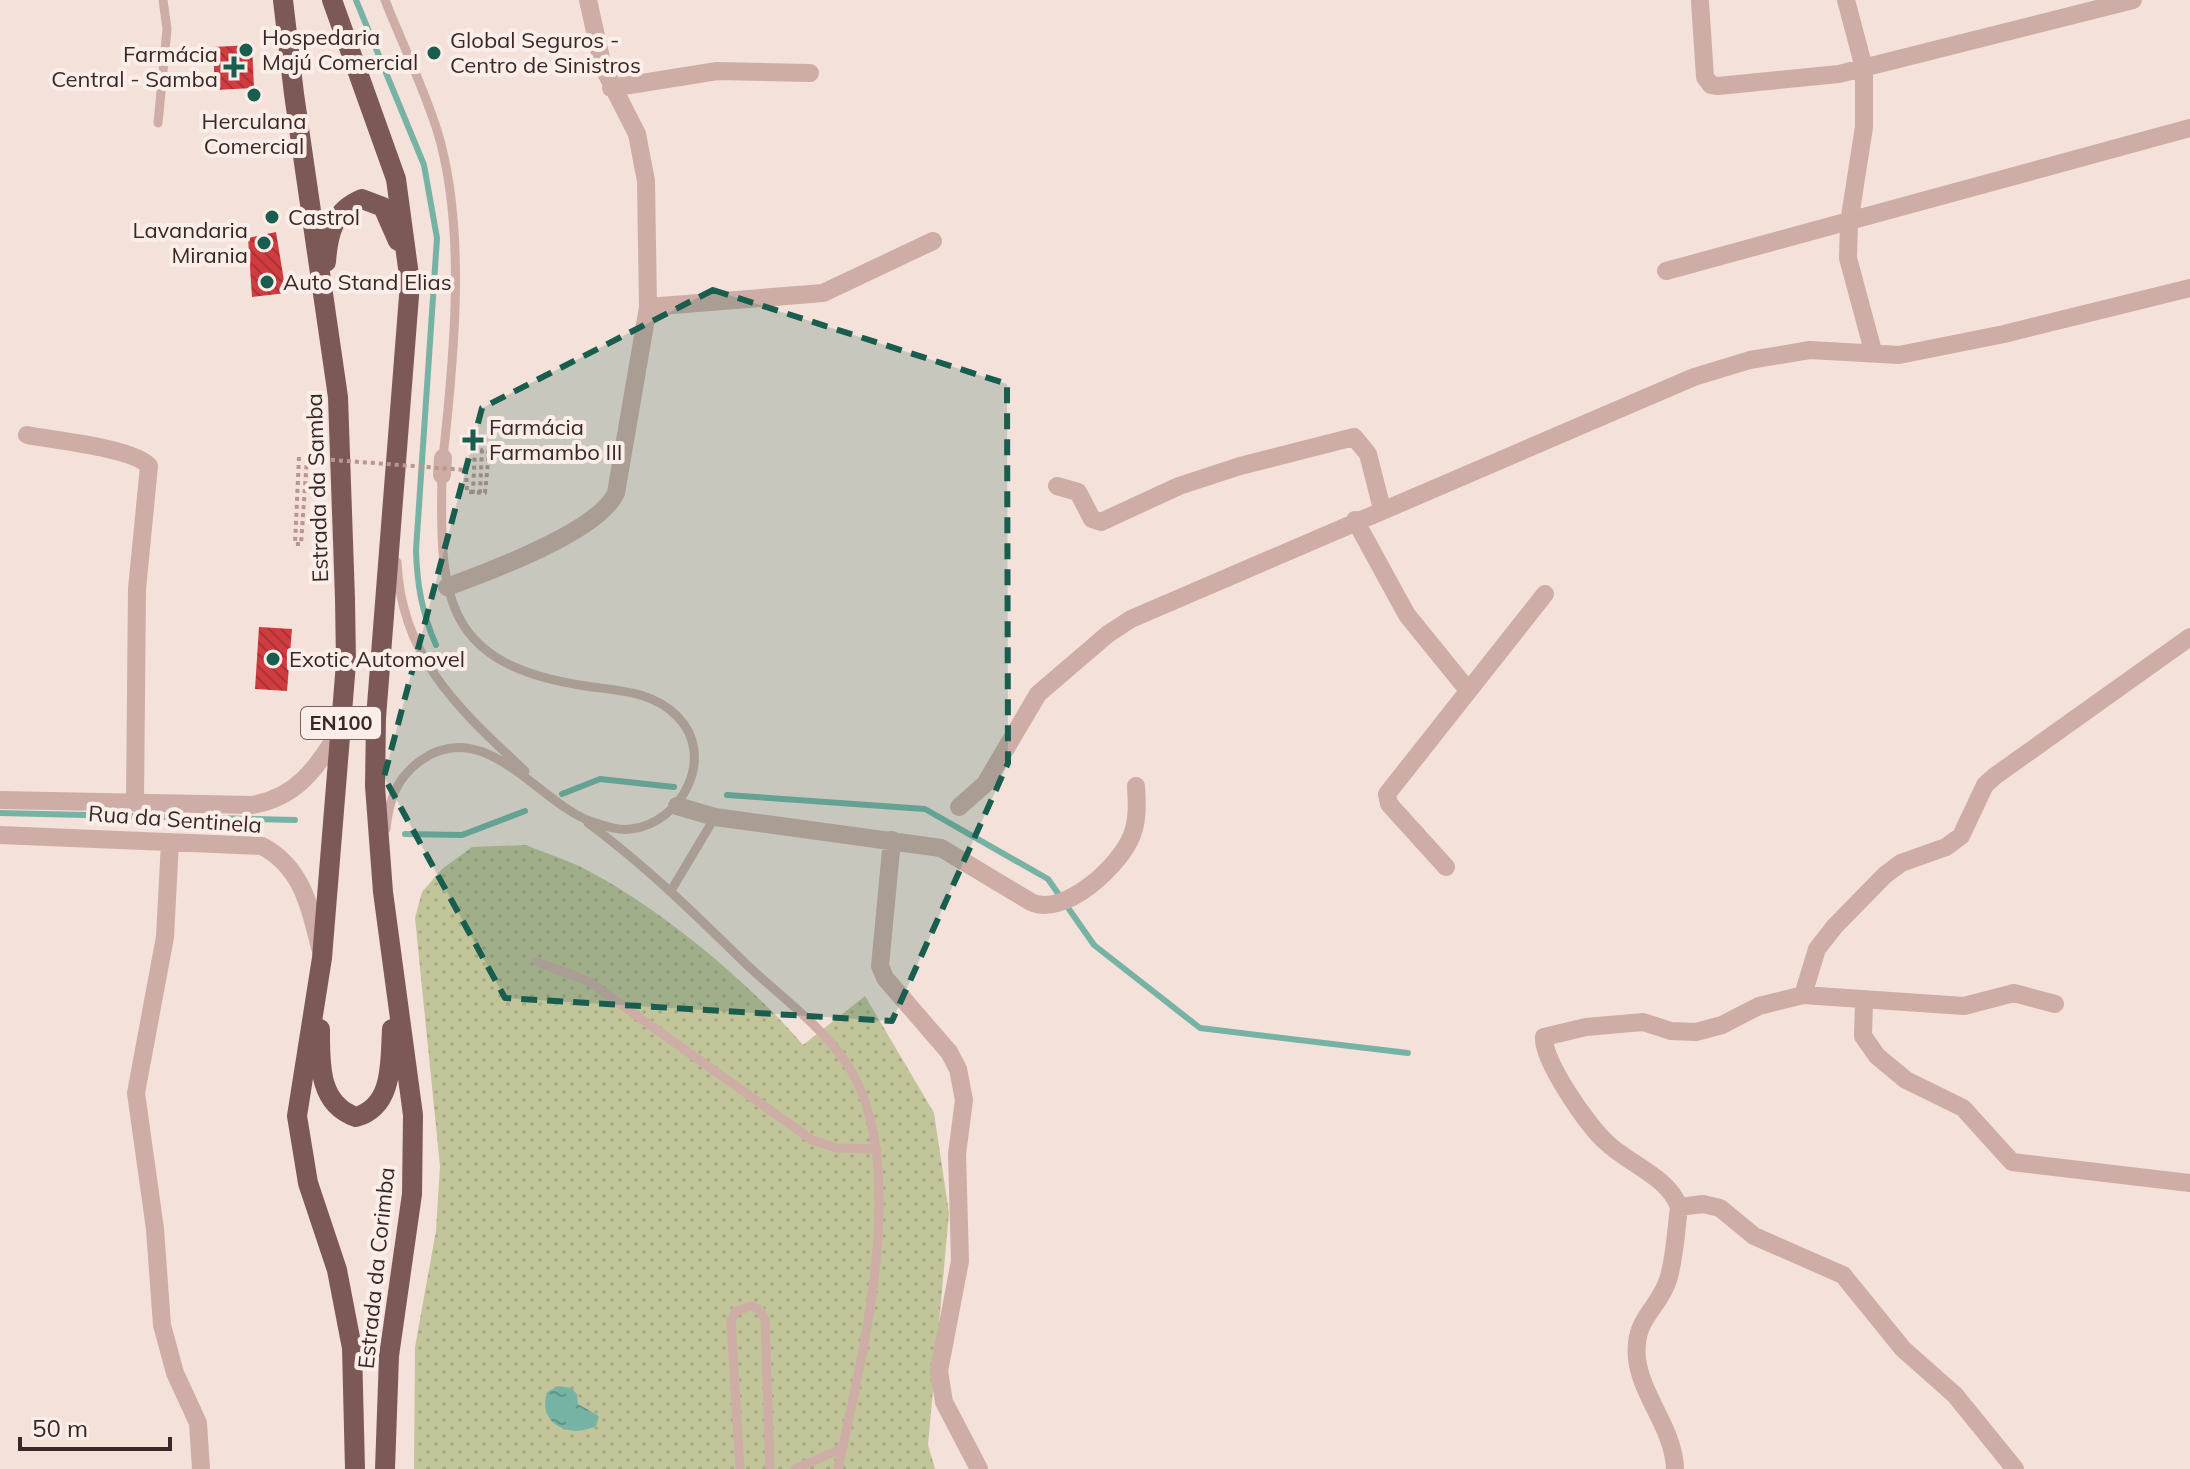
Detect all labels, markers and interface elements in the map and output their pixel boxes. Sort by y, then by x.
place label: Hospedaria Majú Comercial [262,23,418,76]
place label: Global Seguros - Centro de Sinistros [450,26,641,79]
place label: Farmácia Central - Samba [51,40,218,93]
marker: Hospedaria Majú Comercial [237,41,255,59]
marker: Global Seguros - Centro de Sinistros [425,44,443,62]
marker: Farmácia Central - Samba [225,58,243,76]
marker: Herculana Comercial [245,86,263,104]
place label: Herculana Comercial [202,107,306,160]
place label: Castrol [288,203,360,231]
marker: Castrol [263,208,281,226]
place label: Lavandaria Mirania [133,216,248,269]
marker: Lavandaria Mirania [255,234,273,252]
place label: Auto Stand Elias [283,268,452,296]
marker: Auto Stand Elias [258,273,276,291]
street label: Estrada da Samba [300,393,334,583]
place label: Farmácia Farmambo III [489,413,623,466]
marker: Farmácia Farmambo III [464,431,482,449]
place label: Exotic Automovel [289,645,465,673]
marker: Exotic Automovel [264,650,282,668]
road number: EN100 [301,707,381,739]
street label: Rua da Sentinela [87,799,263,839]
street label: Estrada da Corimba [351,1166,401,1370]
scale bar [20,1401,170,1451]
text: 50 m [32,1413,88,1443]

